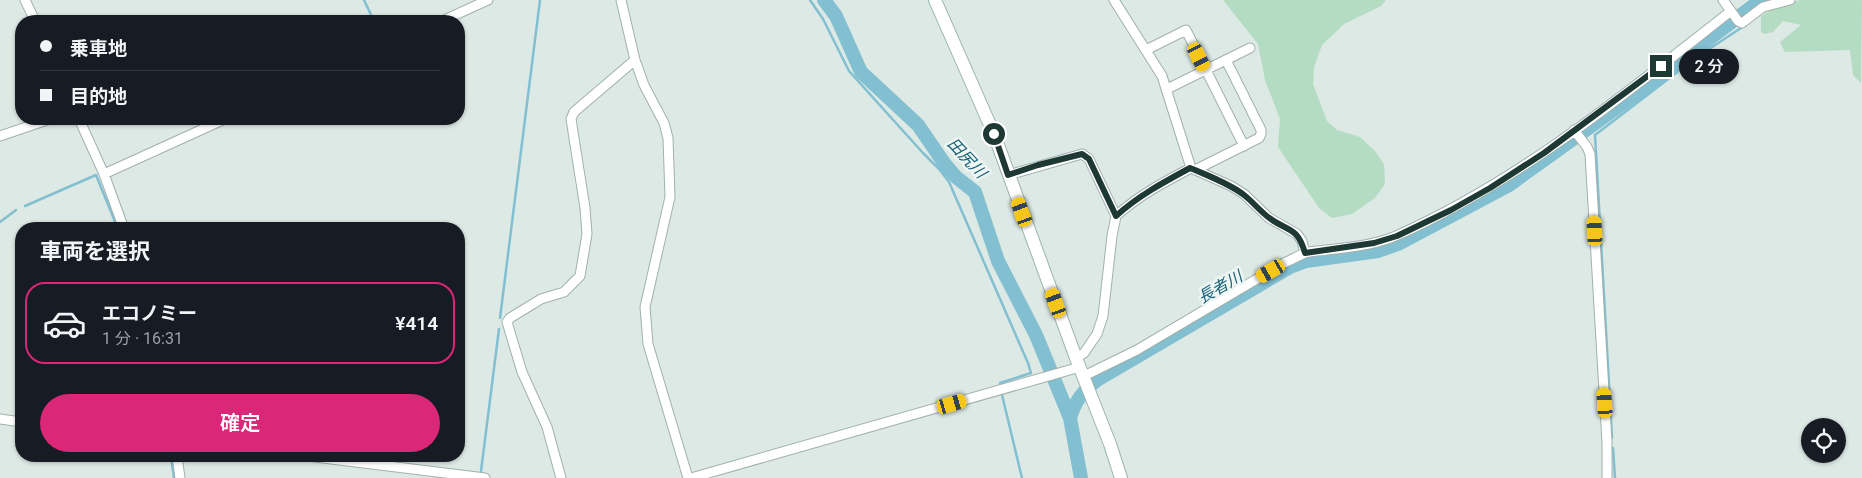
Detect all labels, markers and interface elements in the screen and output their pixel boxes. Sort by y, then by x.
text: 乗車地 [70,37,127,60]
car [1185,40,1212,74]
callout: 2 分 [1678,48,1738,84]
route end [1650,55,1672,77]
text: 2 分 [1694,57,1724,76]
text: 目的地 [70,85,127,108]
route start [983,123,1005,145]
water label: 田尻川 [944,134,992,183]
car [1009,195,1034,229]
car [1586,216,1603,246]
text: 車両を選択 [40,239,150,264]
car [1254,257,1287,285]
water label: 長者川 [1194,266,1247,307]
car [1043,286,1068,320]
icon: car [42,301,87,346]
text: エコノミー [102,302,197,325]
text: ¥414 [395,312,438,335]
text: 1 分 · 16:31 [102,329,183,348]
car [1596,388,1613,418]
car [935,393,968,415]
button: 確定 [40,394,440,452]
map controls [1801,418,1846,463]
button: locate [1801,418,1846,463]

